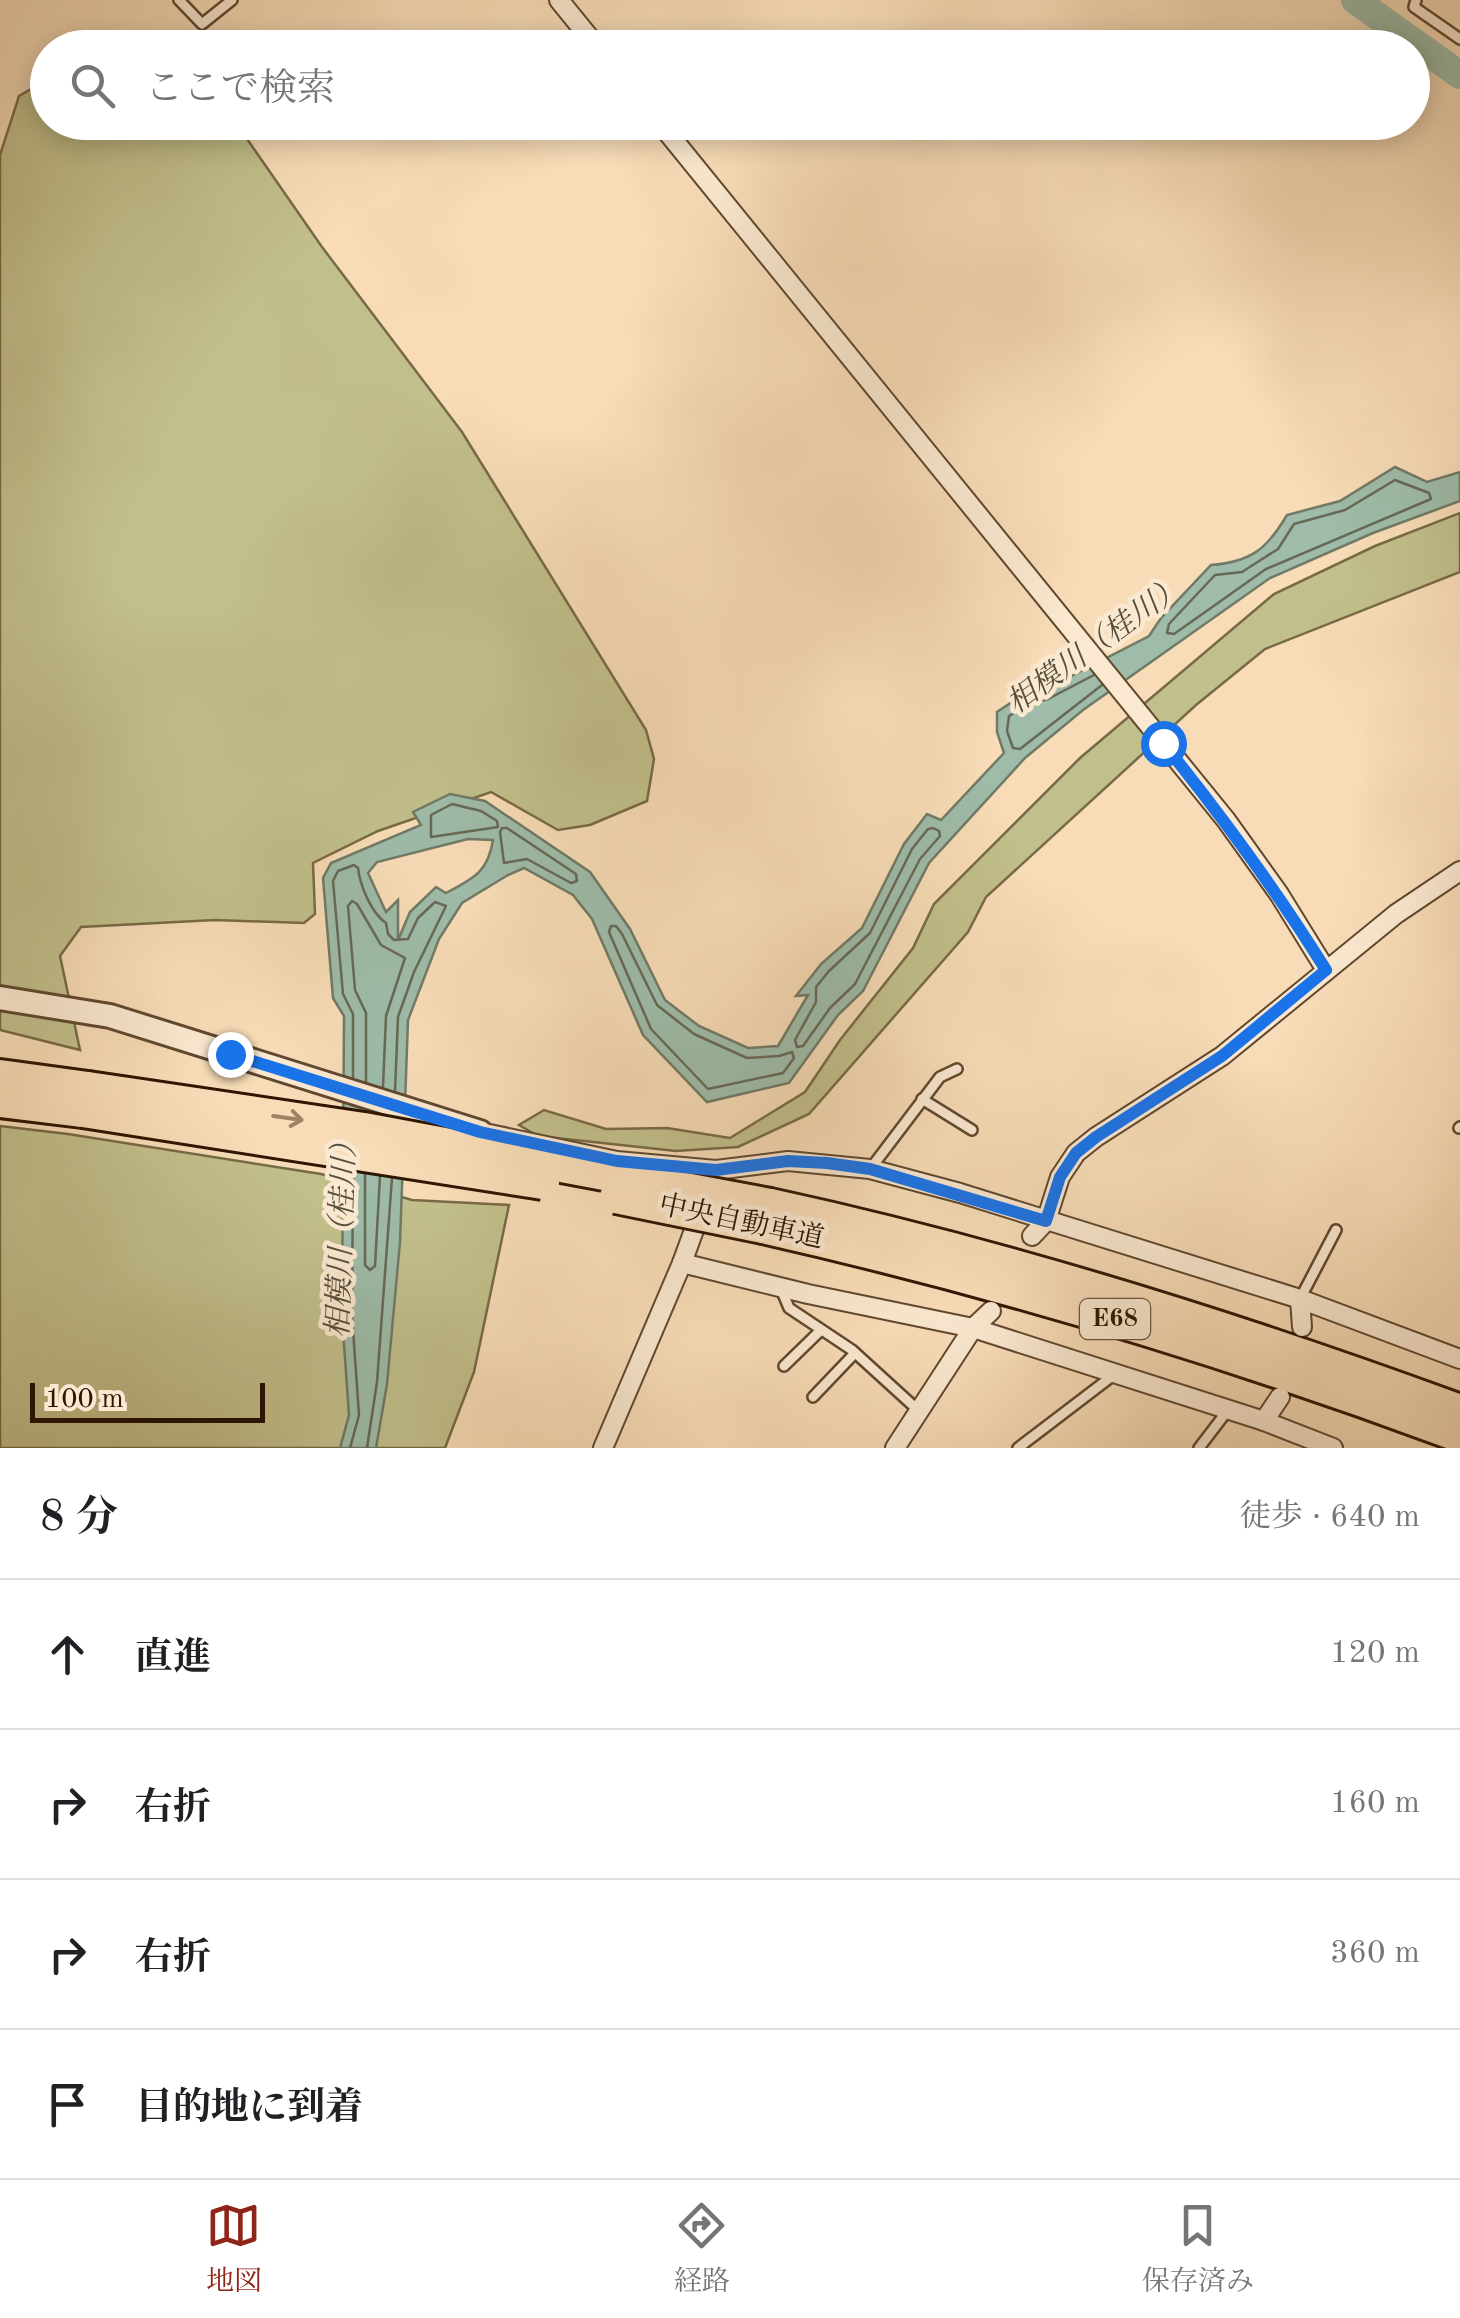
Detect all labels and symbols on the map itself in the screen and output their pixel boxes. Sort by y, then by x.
water label: 相模川（桂川） [1000,570,1190,720]
route start [1141,721,1187,767]
route end [208,1032,254,1078]
one-way arrow [271,1109,304,1128]
water label: 相模川（桂川） [321,1127,362,1338]
street label: 中央自動車道 [656,1189,827,1254]
road number: E68 [1080,1299,1150,1339]
scale bar [30,1378,265,1422]

